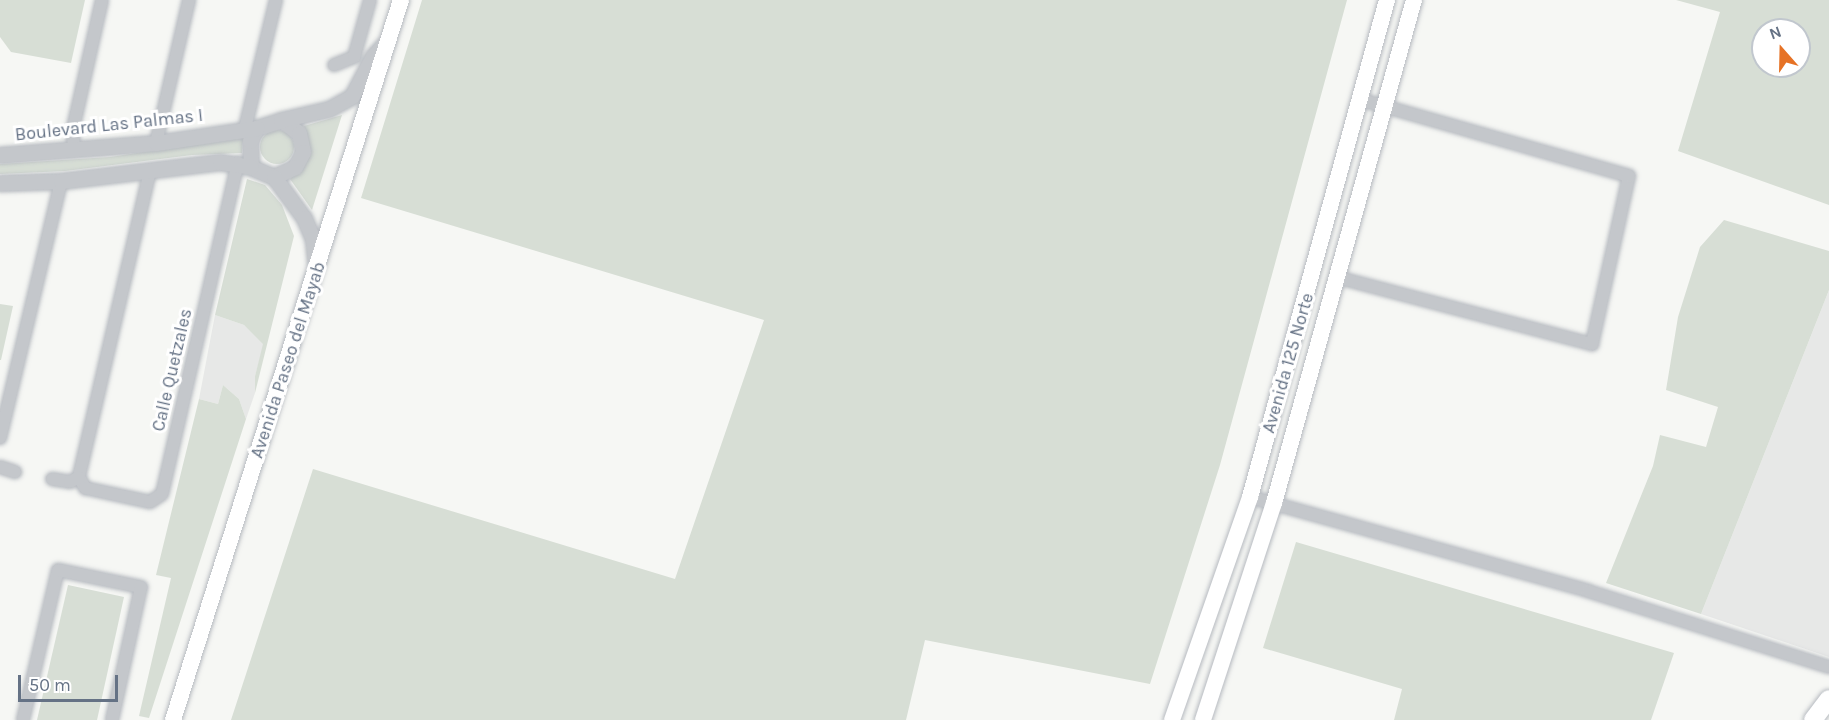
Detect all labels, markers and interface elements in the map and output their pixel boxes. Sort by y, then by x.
north arrow [1751,18,1811,78]
text: N [1767,22,1784,43]
street label: Boulevard Las Palmas I [14,104,204,146]
street label: Avenida Paseo del Mayab [246,259,330,461]
street label: Avenida 125 Norte [1258,290,1318,436]
street label: Calle Quetzales [147,306,197,434]
scale bar [21,663,122,701]
text: 50 m [29,674,71,696]

